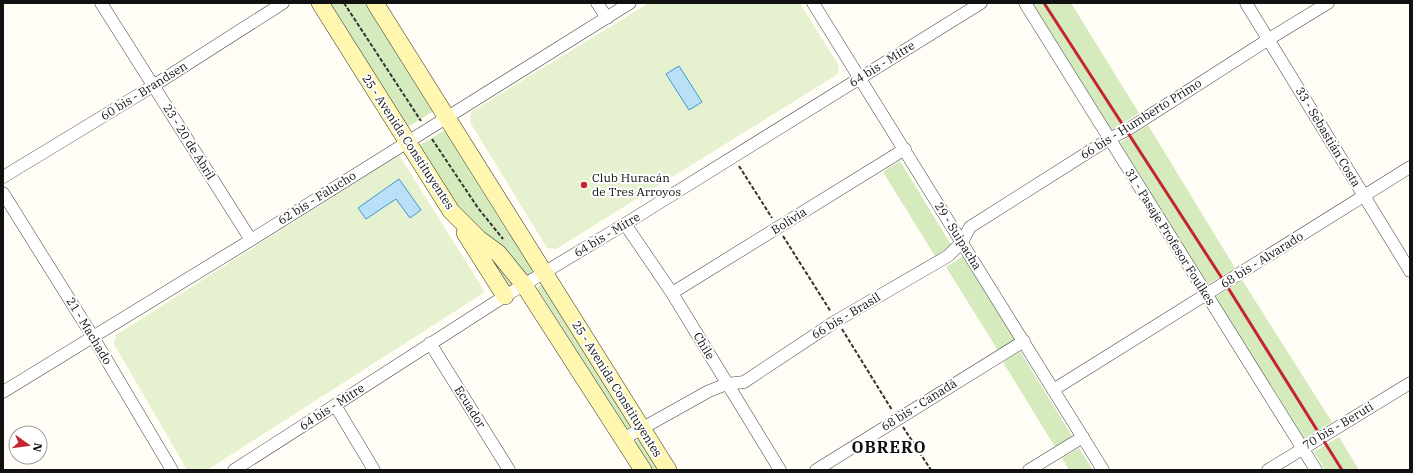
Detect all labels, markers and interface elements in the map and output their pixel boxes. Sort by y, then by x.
street label: 64 bis - Mitre [846,37,917,90]
street label: 60 bis - Brandsen [98,58,190,123]
street label: 25 - Avenida Constituyentes [359,71,458,212]
street label: 66 bis - Humberto Primo [1077,75,1204,162]
street label: 33 - Sebastián Costa [1293,84,1364,190]
street label: 23 - 20 de Abril [160,101,219,183]
street label: 31 - Pasaje Profesor Foulkes [1122,166,1219,308]
street label: 62 bis - Falucho [275,167,359,228]
place label: Club Huracán de Tres Arroyos [592,170,681,199]
marker: Club Huracán de Tres Arroyos [579,180,589,190]
street label: 29 - Suipacha [932,199,985,273]
street label: Bolivia [768,204,810,237]
street label: 64 bis - Mitre [571,209,643,260]
street label: 68 bis - Alvarado [1218,228,1306,291]
street label: 66 bis - Brasil [809,289,883,342]
street label: 21 - Machado [63,294,116,367]
street label: 25 - Avenida Constituyentes [569,318,666,460]
street label: Chile [691,329,718,362]
street label: 68 bis - Canadá [878,375,960,434]
street label: 64 bis - Mitre [296,380,367,433]
street label: Ecuador [452,383,490,431]
street label: 70 bis - Beruti [1300,398,1376,453]
north arrow [8,425,48,465]
district label: OBRERO [851,437,927,457]
text: N [30,442,46,454]

